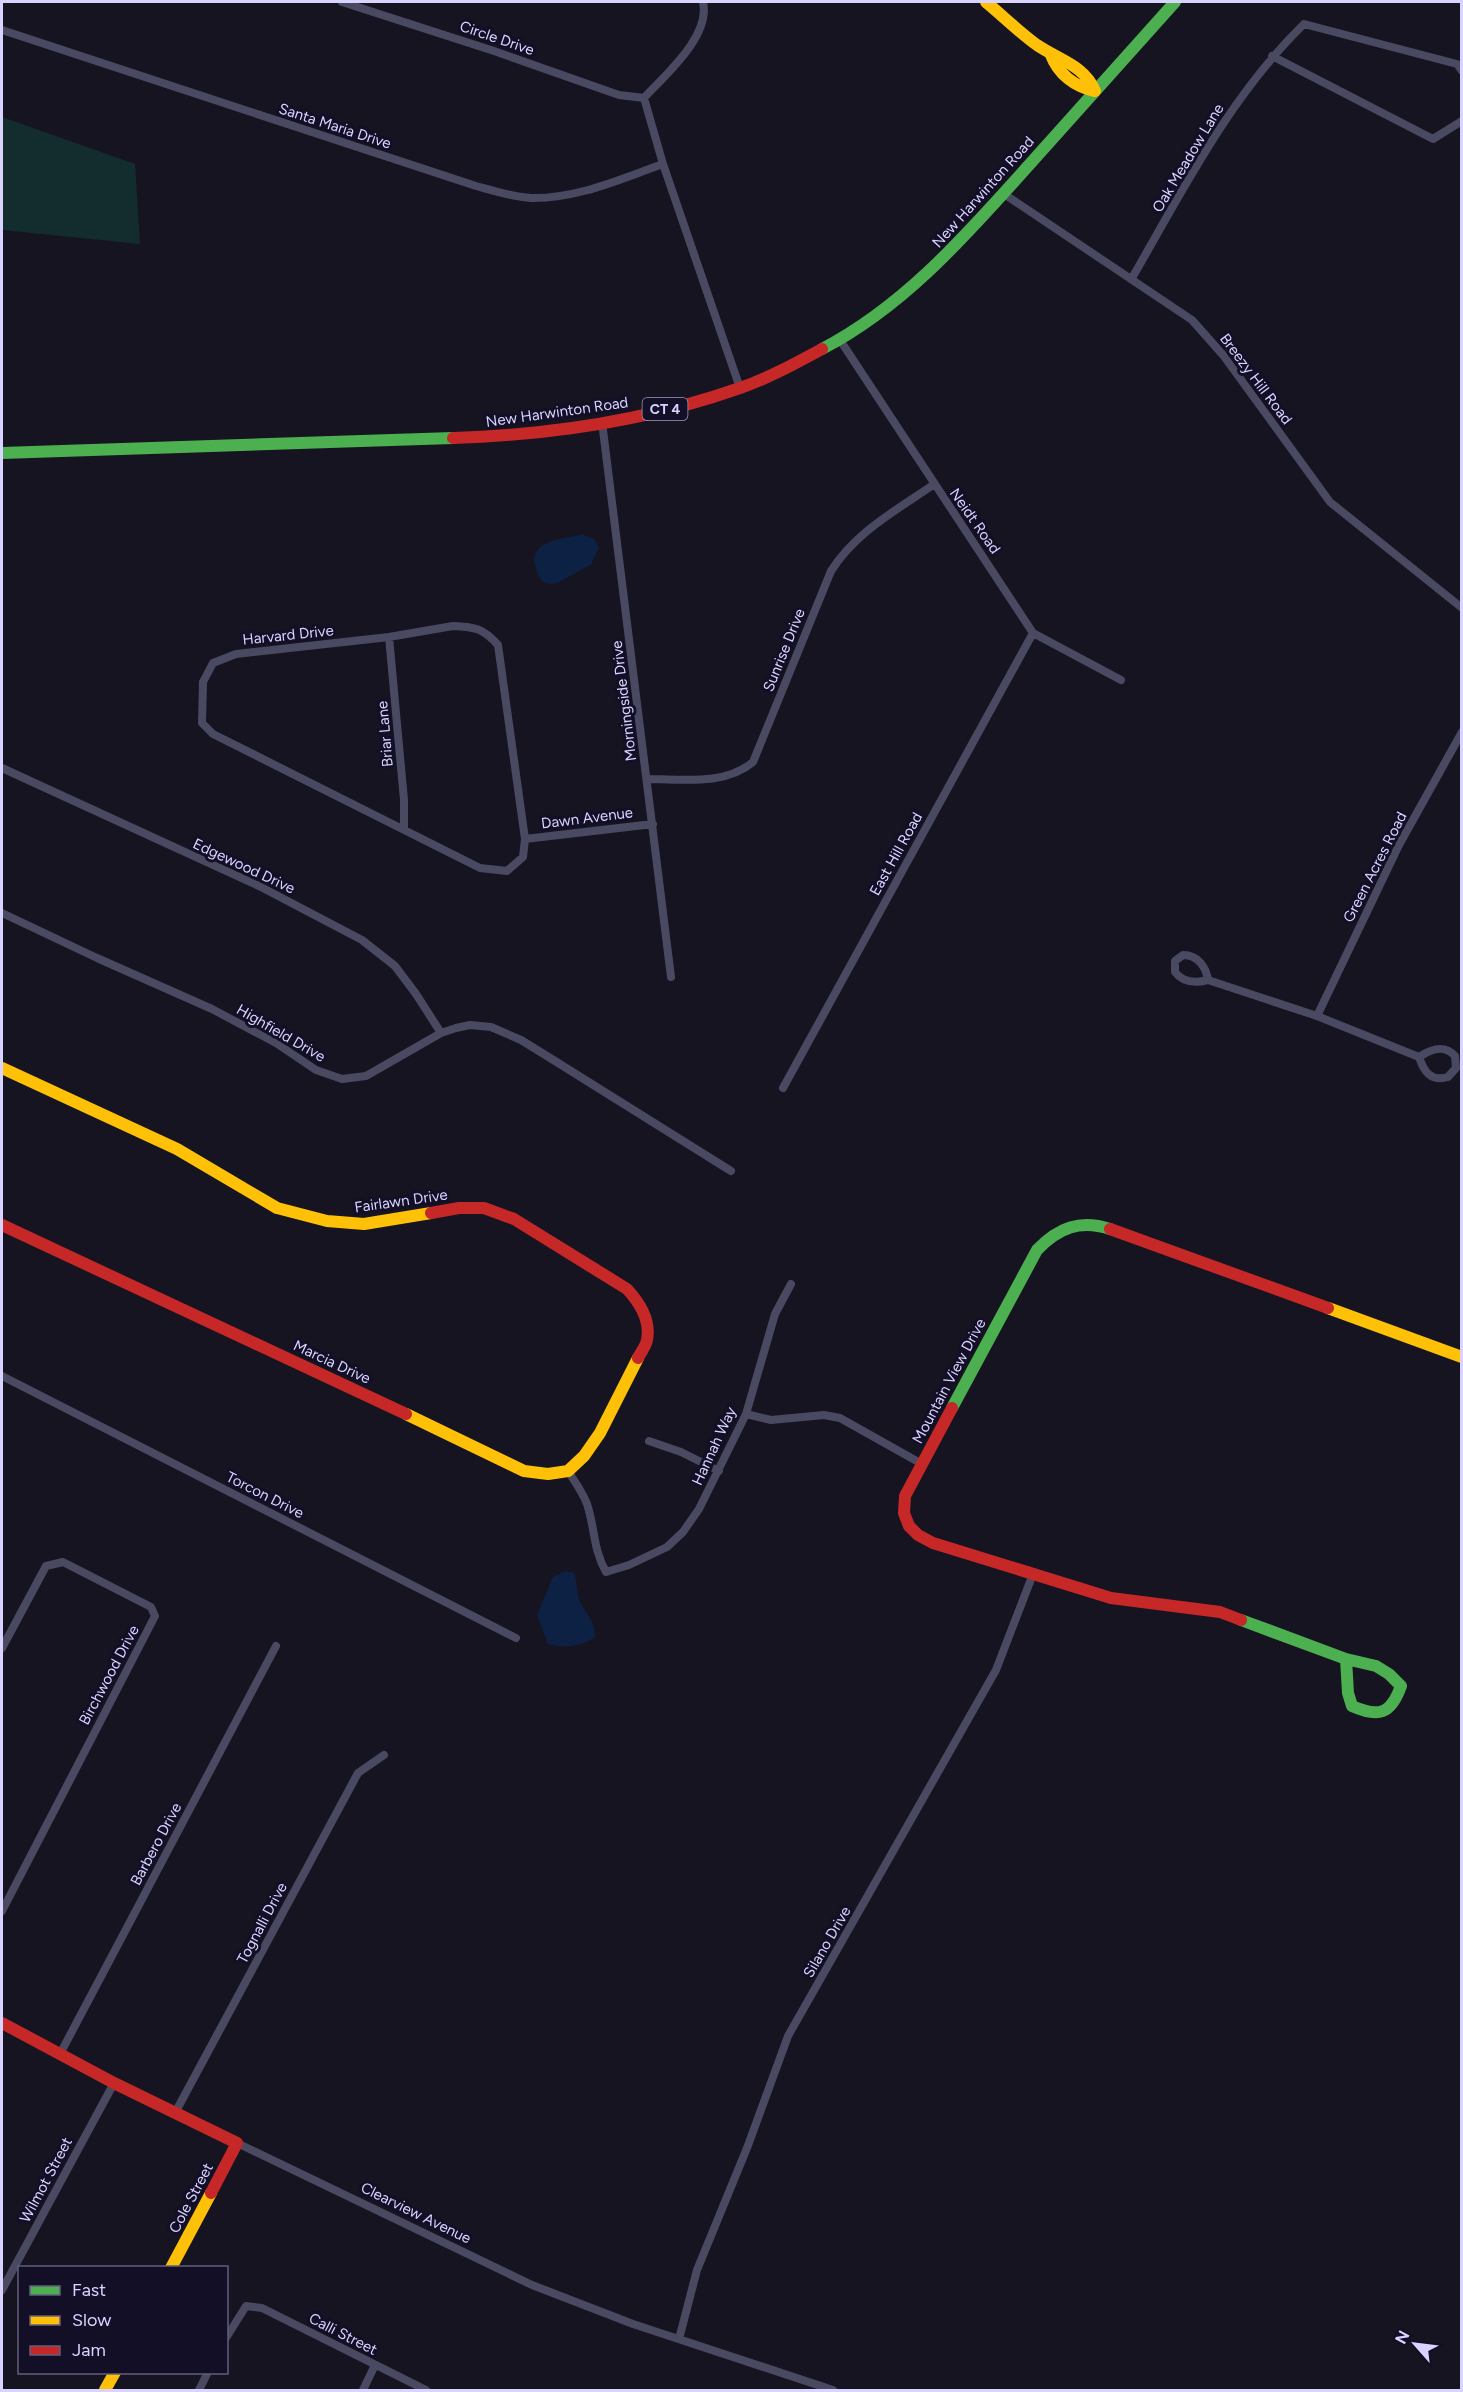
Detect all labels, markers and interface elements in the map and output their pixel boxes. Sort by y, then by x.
street label: Circle Drive [457,17,537,59]
street label: Santa Maria Drive [277,99,393,153]
street label: Oak Meadow Lane [1148,100,1228,216]
street label: New Harwinton Road [928,133,1038,251]
street label: Breezy Hill Road [1216,330,1296,428]
street label: New Harwinton Road [485,393,629,431]
road number: CT 4 [642,398,688,420]
street label: Neidt Road [946,485,1004,557]
street label: Sunrise Drive [759,606,809,694]
street label: Harvard Drive [242,621,334,649]
street label: Morningside Drive [608,640,640,762]
street label: Briar Lane [373,700,397,768]
street label: Dawn Avenue [540,803,634,833]
street label: East Hill Road [866,809,926,899]
street label: Green Acres Road [1339,809,1411,925]
street label: Edgewood Drive [190,834,298,898]
street label: Highfield Drive [233,1000,329,1066]
street label: Fairlawn Drive [353,1186,449,1216]
street label: Mountain View Drive [908,1315,990,1447]
street label: Marcia Drive [291,1336,373,1388]
street label: Hannah Way [688,1404,740,1488]
street label: Torcon Drive [223,1468,307,1522]
street label: Birchwood Drive [75,1622,143,1728]
street label: Barbero Drive [127,1800,185,1888]
street label: Tognalli Drive [233,1879,291,1967]
street label: Silano Drive [799,1903,855,1981]
street label: Wilmot Street [16,2134,76,2226]
street label: Cole Street [165,2160,217,2236]
street label: Clearview Avenue [358,2178,474,2248]
legend [18,2266,228,2374]
text: Fast [72,2279,106,2301]
text: Slow [72,2309,111,2331]
street label: Calli Street [306,2309,380,2359]
north arrow [1385,2314,1445,2374]
text: N [1391,2327,1413,2347]
text: Jam [72,2339,106,2361]

